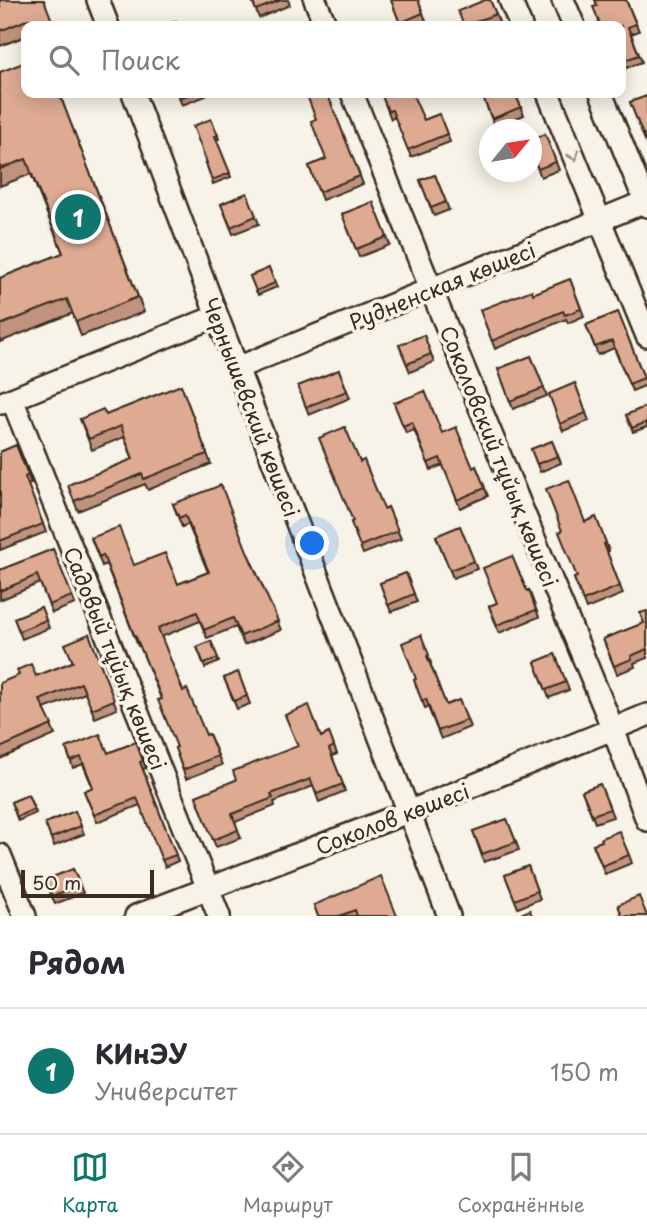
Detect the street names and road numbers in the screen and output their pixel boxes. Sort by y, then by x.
street label: Рудненская көшесі [344,233,540,337]
street label: Чернышевский көшесі [195,293,309,521]
street label: Соколовский тұйық көшесі [433,320,567,592]
street label: Садовый тұйық көшесі [56,541,176,775]
street label: Соколов көшесі [310,774,474,862]

